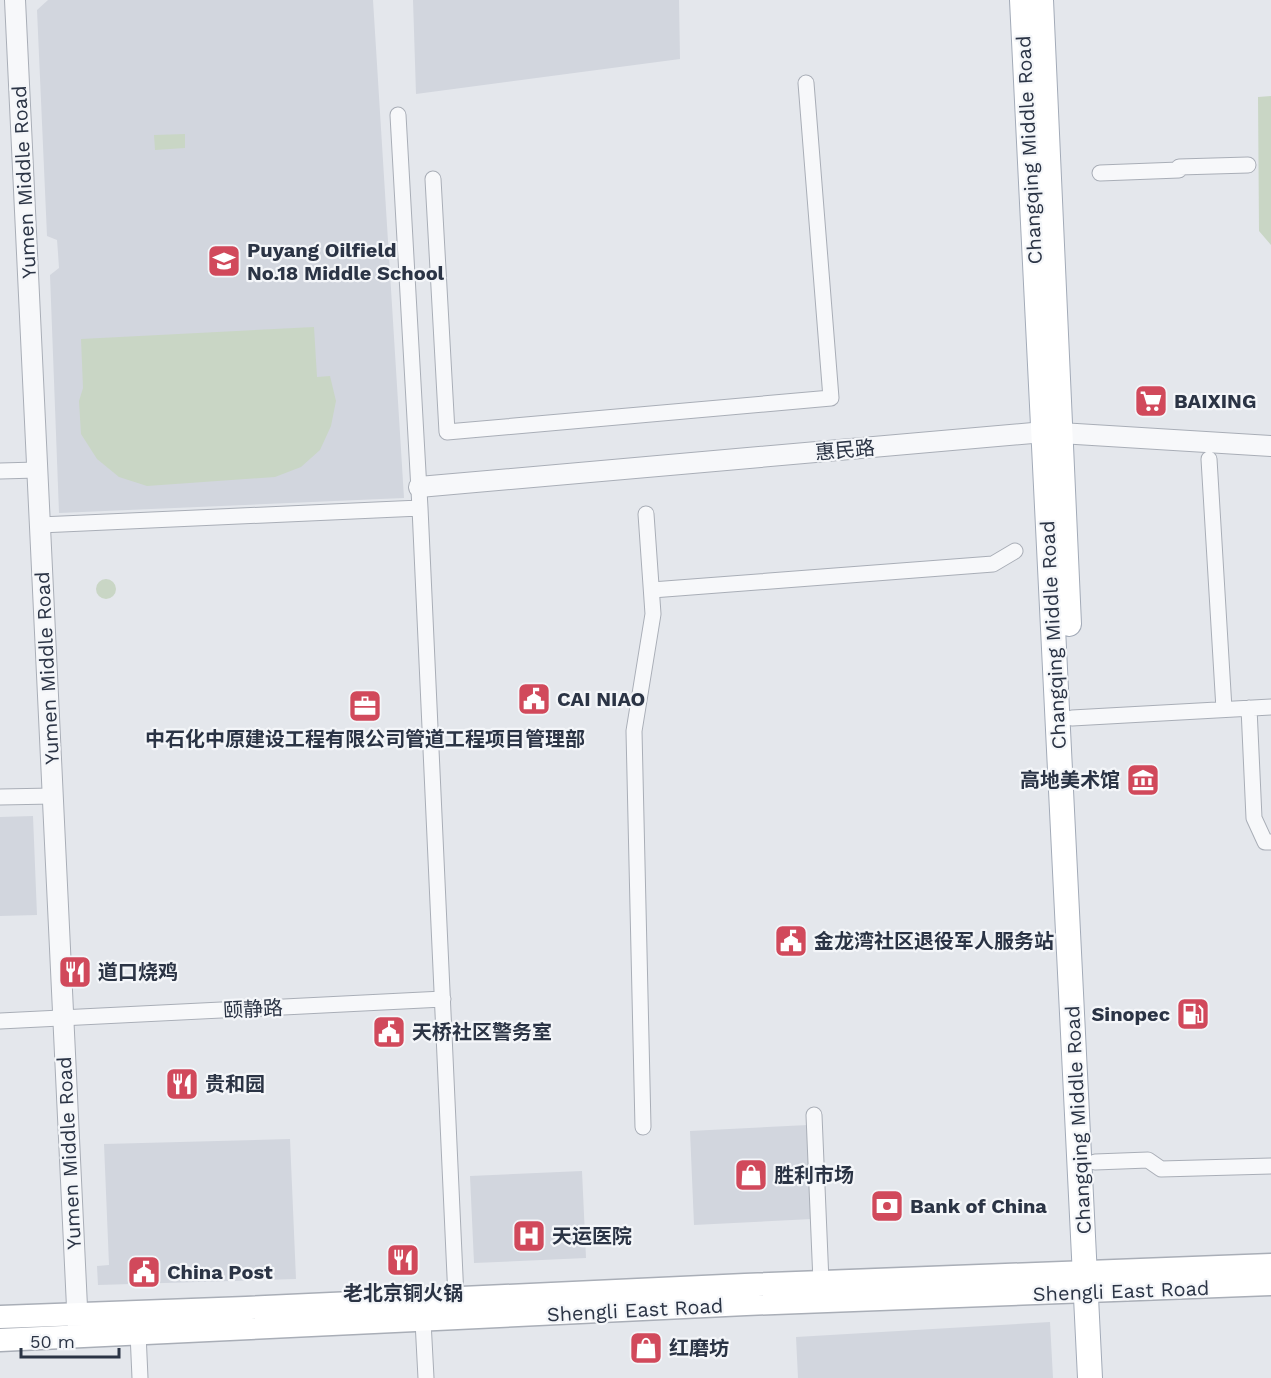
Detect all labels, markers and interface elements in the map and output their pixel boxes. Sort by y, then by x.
street label: Changqing Middle Road [1011,35,1047,265]
street label: Yumen Middle Road [7,85,41,279]
place label: Puyang Oilfield No.18 Middle School [247,238,445,285]
school or university icon: Puyang Oilfield No.18 Middle School [206,243,242,279]
supermarket icon: BAIXING [1133,383,1169,419]
place label: BAIXING [1174,389,1256,413]
street label: 惠民路 [814,435,876,465]
street label: Changqing Middle Road [1035,520,1071,750]
street label: Yumen Middle Road [30,571,64,765]
public building icon: CAI NIAO [516,681,552,717]
place label: CAI NIAO [557,687,645,711]
office icon: 中石化中原建设工程有限公司管道工程项目管理部 [347,688,383,724]
place label: 中石化中原建设工程有限公司管道工程项目管理部 [145,727,585,751]
museum icon: 高地美术馆 [1125,762,1161,798]
place label: 高地美术馆 [1020,768,1120,792]
public building icon: 金龙湾社区退役军人服务站 [773,923,809,959]
place label: 金龙湾社区退役军人服务站 [814,929,1054,953]
restaurant icon: 道口烧鸡 [57,954,93,990]
place label: 道口烧鸡 [98,960,178,984]
street label: 颐静路 [222,995,284,1023]
fuel station icon: Sinopec [1175,996,1211,1032]
place label: Sinopec [1091,1002,1170,1026]
street label: Changqing Middle Road [1060,1005,1096,1235]
public building icon: 天桥社区警务室 [371,1014,407,1050]
place label: 天桥社区警务室 [412,1020,552,1044]
street label: Yumen Middle Road [52,1056,86,1250]
restaurant icon: 贵和园 [164,1066,200,1102]
place label: 贵和园 [205,1072,265,1096]
shop icon: 胜利市场 [733,1157,769,1193]
place label: 胜利市场 [774,1163,854,1187]
bank icon: Bank of China [869,1188,905,1224]
place label: Bank of China [910,1194,1047,1218]
hospital icon: 天运医院 [511,1218,547,1254]
place label: 天运医院 [552,1224,632,1248]
restaurant icon: 老北京铜火锅 [385,1242,421,1278]
public building icon: China Post [126,1254,162,1290]
place label: China Post [167,1260,273,1284]
street label: Shengli East Road [1032,1276,1210,1306]
place label: 老北京铜火锅 [343,1281,463,1305]
street label: Shengli East Road [546,1293,724,1327]
scale bar [21,1321,118,1359]
shop icon: 红磨坊 [628,1330,664,1366]
text: 50 m [30,1331,75,1352]
place label: 红磨坊 [669,1336,729,1360]

